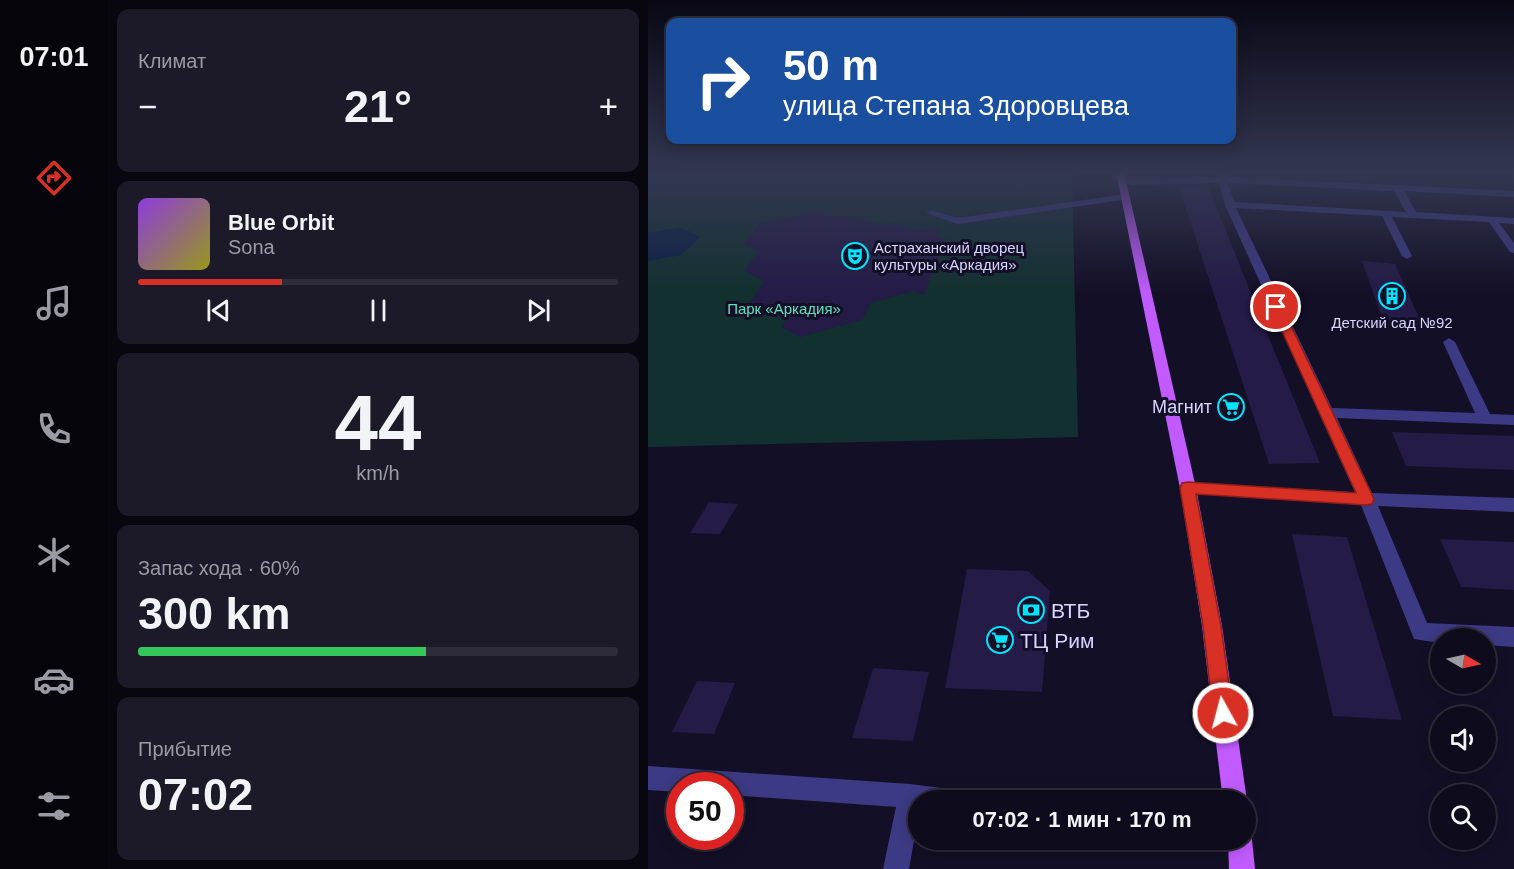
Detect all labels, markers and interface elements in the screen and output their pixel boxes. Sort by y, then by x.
text: 07:01 [19,42,89,72]
icon: right [684,42,762,120]
text: 50 m [783,42,879,89]
text: Климат [138,50,206,72]
text: 21° [344,81,412,132]
text: − [138,88,157,125]
text: + [599,88,618,125]
text: улица Степана Здоровцева [783,91,1129,121]
icon: directions [33,157,75,199]
text: Blue Orbit [228,210,334,235]
text: Sona [228,236,275,258]
place label: Астраханский дворец культуры «Аркадия» [874,239,1025,273]
theatre icon: Астраханский дворец культуры «Аркадия» [840,241,870,271]
pin [1250,281,1301,332]
building icon: Детский сад №92 [1377,281,1407,311]
icon: music [33,282,75,324]
icon: arrive [1259,290,1292,323]
icon: previous [202,294,235,327]
icon: pause [362,294,395,327]
icon: next [522,294,555,327]
park label: Парк «Аркадия» [727,300,841,317]
place label: Детский сад №92 [1331,314,1453,331]
text: 44 [335,379,421,467]
supermarket icon: Магнит [1216,392,1246,422]
place label: Магнит [1152,397,1212,417]
icon: phone [33,408,75,450]
text: km/h [356,462,400,484]
icon: climate [33,534,75,576]
text: Запас хода · 60% [138,557,300,579]
text: 300 km [138,588,291,639]
bank icon: ВТБ [1016,595,1046,625]
place label: ВТБ [1051,599,1090,622]
supermarket icon: ТЦ Рим [985,625,1015,655]
north arrow [1430,628,1496,694]
map controls [1430,628,1496,850]
place label: ТЦ Рим [1020,629,1094,652]
icon: car [33,659,75,701]
position arrow [1191,681,1255,745]
button: sound [1430,706,1496,772]
text: Прибытие [138,738,232,760]
text: 07:02 [138,769,253,820]
speed limit sign: 50 [666,772,744,850]
button: search [1430,784,1496,850]
icon: filters [33,785,75,827]
text: 07:02 · 1 мин · 170 m [972,807,1192,832]

